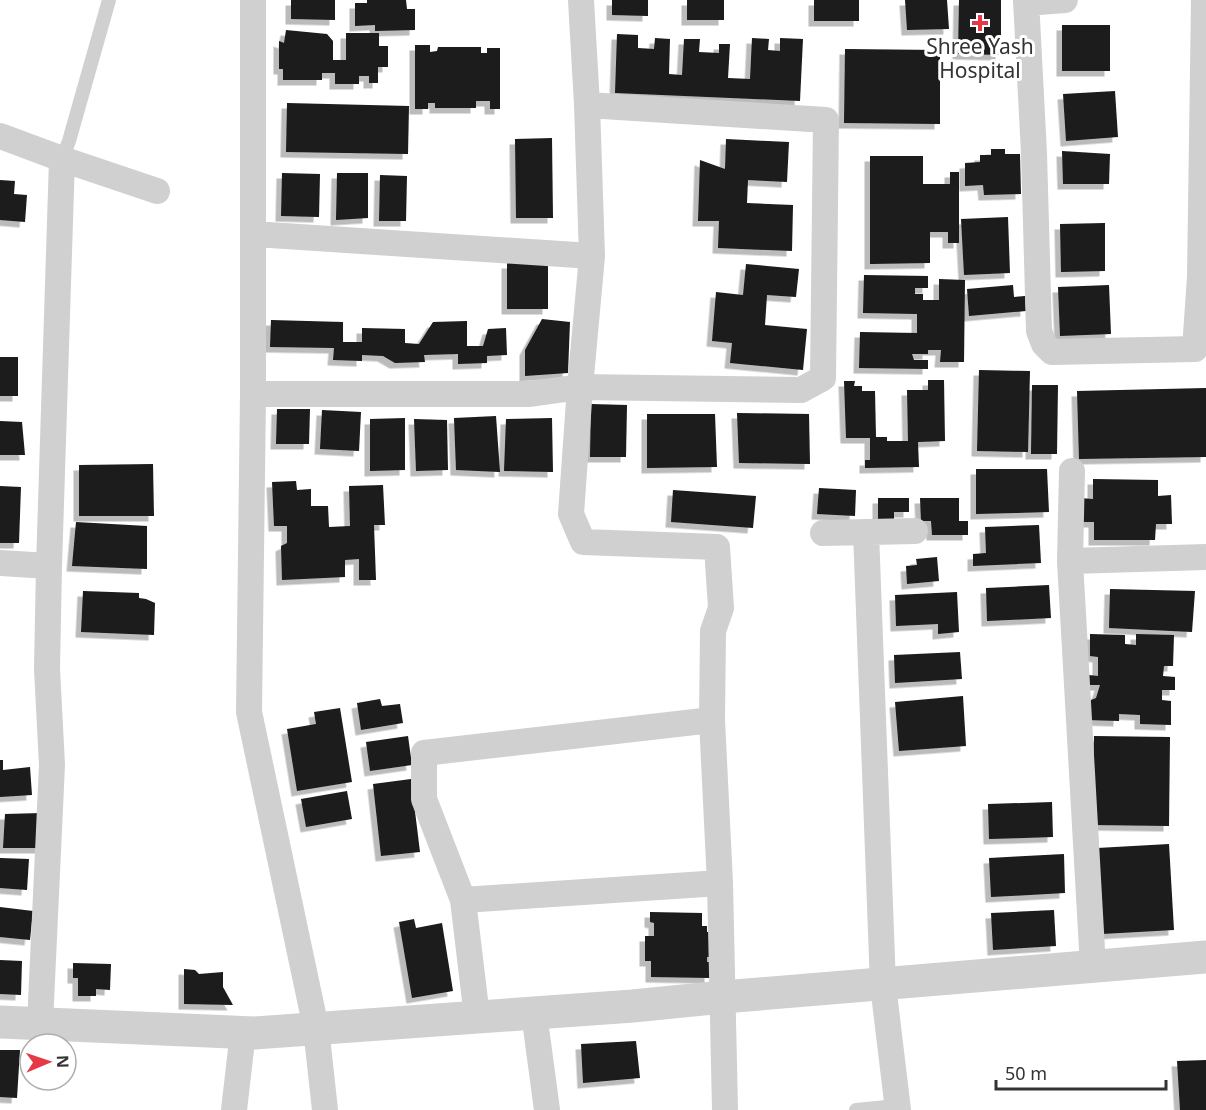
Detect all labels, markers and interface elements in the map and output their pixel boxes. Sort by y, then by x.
marker: Shree Yash Hospital [971,14,989,32]
place label: Shree Yash Hospital [926,32,1034,84]
north arrow [18,1032,78,1092]
scale bar [996,1053,1166,1091]
text: N [52,1055,74,1068]
text: 50 m [1005,1061,1047,1085]

